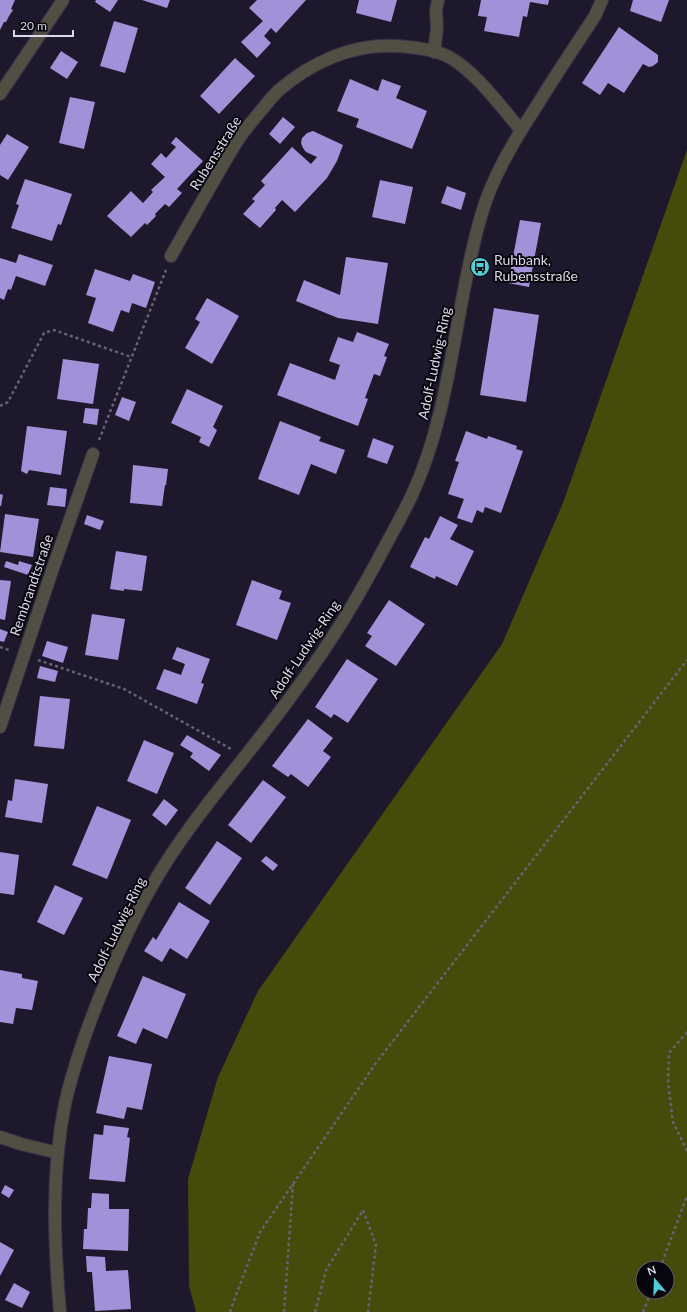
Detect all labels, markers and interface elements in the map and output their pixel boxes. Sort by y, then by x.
scale bar [14,12,73,38]
text: 20 m [20,18,47,33]
street label: Rubensstraße [186,113,244,193]
place label: Ruhbank, Rubensstraße [494,251,578,284]
bus stop icon: Ruhbank, Rubensstraße [469,256,491,278]
street label: Adolf-Ludwig-Ring [414,305,454,421]
street label: Rembrandtstraße [6,532,56,638]
street label: Adolf-Ludwig-Ring [265,597,343,701]
street label: Adolf-Ludwig-Ring [83,874,149,984]
north arrow [635,1260,675,1300]
text: N [645,1263,658,1278]

